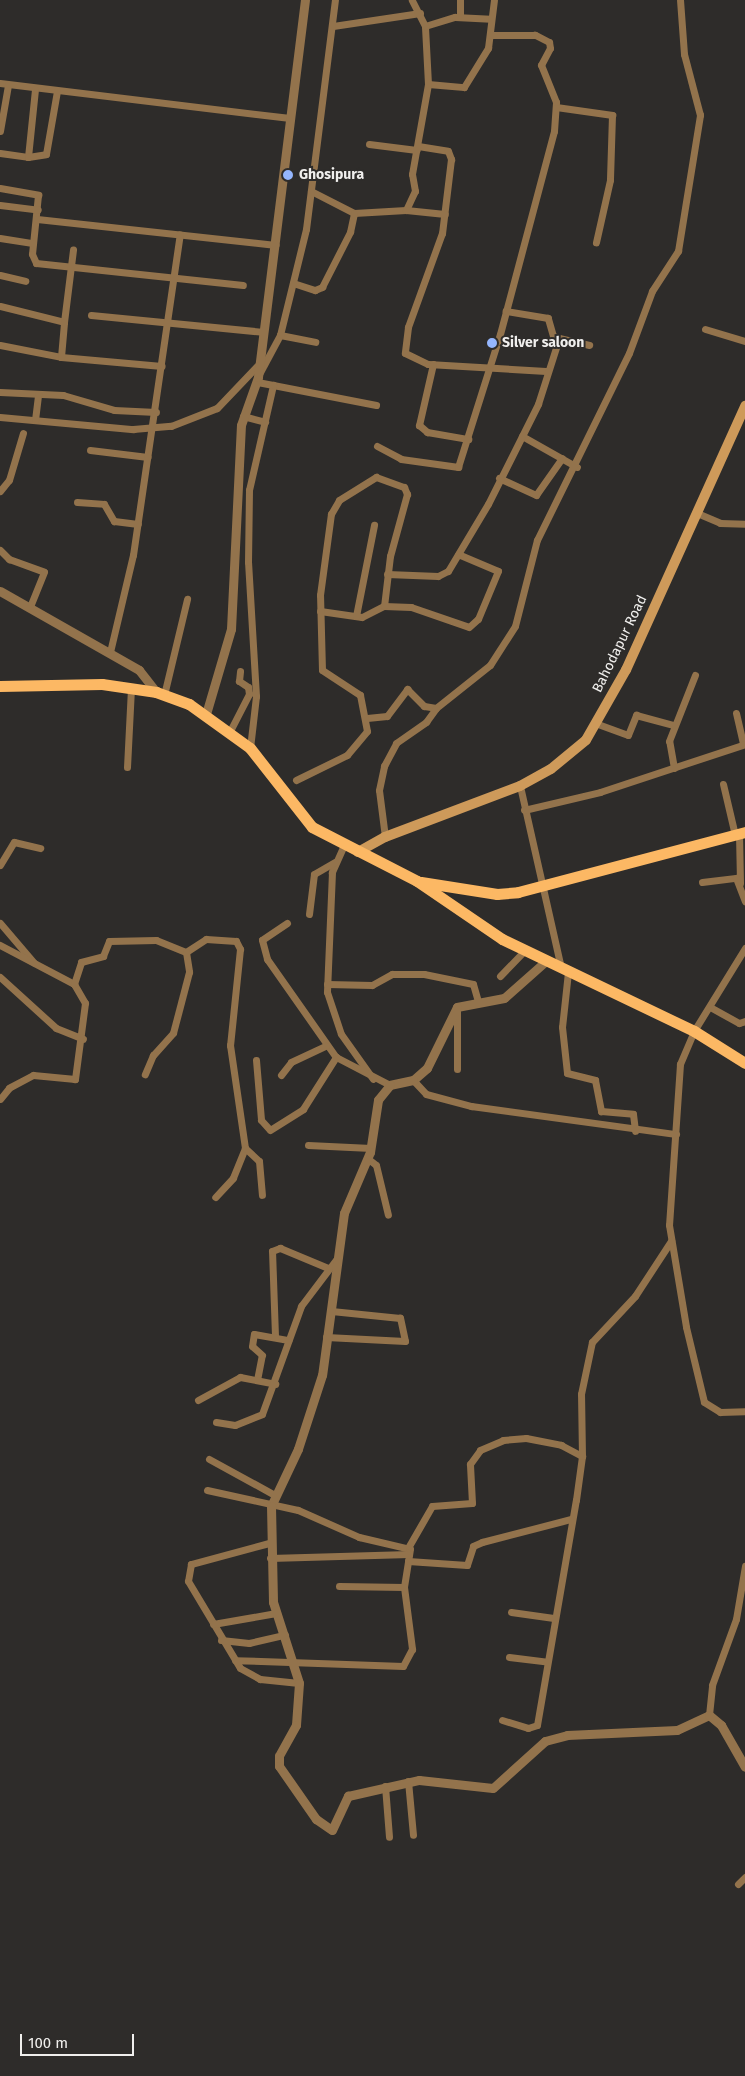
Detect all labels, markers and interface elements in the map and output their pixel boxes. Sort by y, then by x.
place label: Ghosipura [299,167,364,183]
marker: Ghosipura [281,168,295,182]
place label: Silver saloon [502,335,584,351]
marker: Silver saloon [486,337,498,349]
street label: Bahodapur Road [589,593,651,695]
scale bar [22,2024,136,2056]
text: 100 m [28,2034,68,2052]

